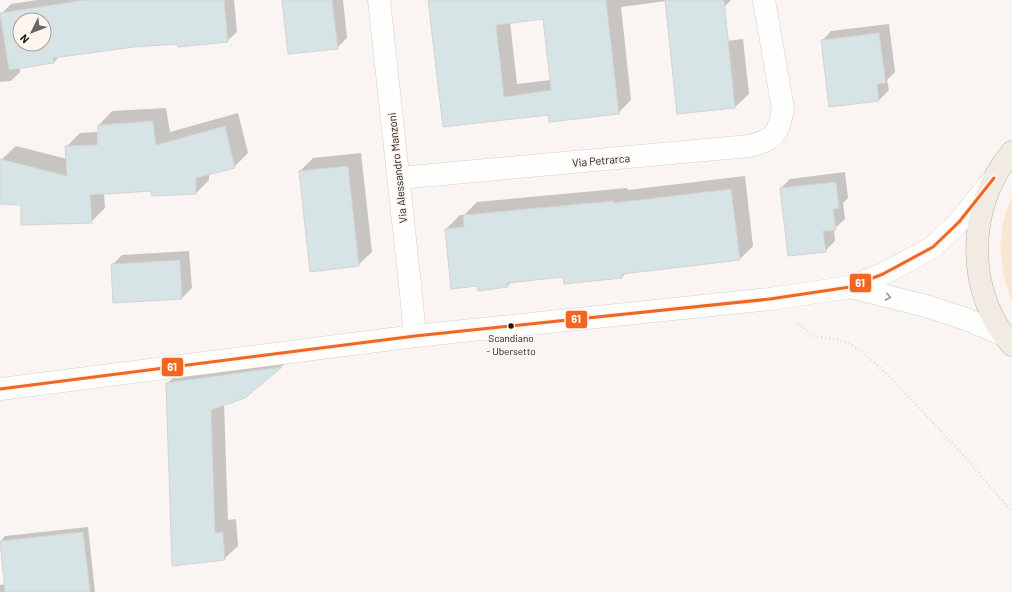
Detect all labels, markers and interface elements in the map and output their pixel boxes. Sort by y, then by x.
north arrow [12,12,52,52]
text: N [17,32,32,46]
street label: Via Alessandro Manzoni [385,112,409,224]
street label: Via Petrarca [571,151,631,169]
line badge: 61 [849,273,872,293]
text: 61 [855,276,865,289]
one-way arrow [884,292,891,300]
line badge: 61 [565,310,588,329]
text: 61 [571,312,581,325]
marker: Scandiano - Ubersetto [506,321,516,331]
place label: Scandiano - Ubersetto [486,332,536,357]
line badge: 61 [161,357,184,377]
text: 61 [167,360,177,373]

